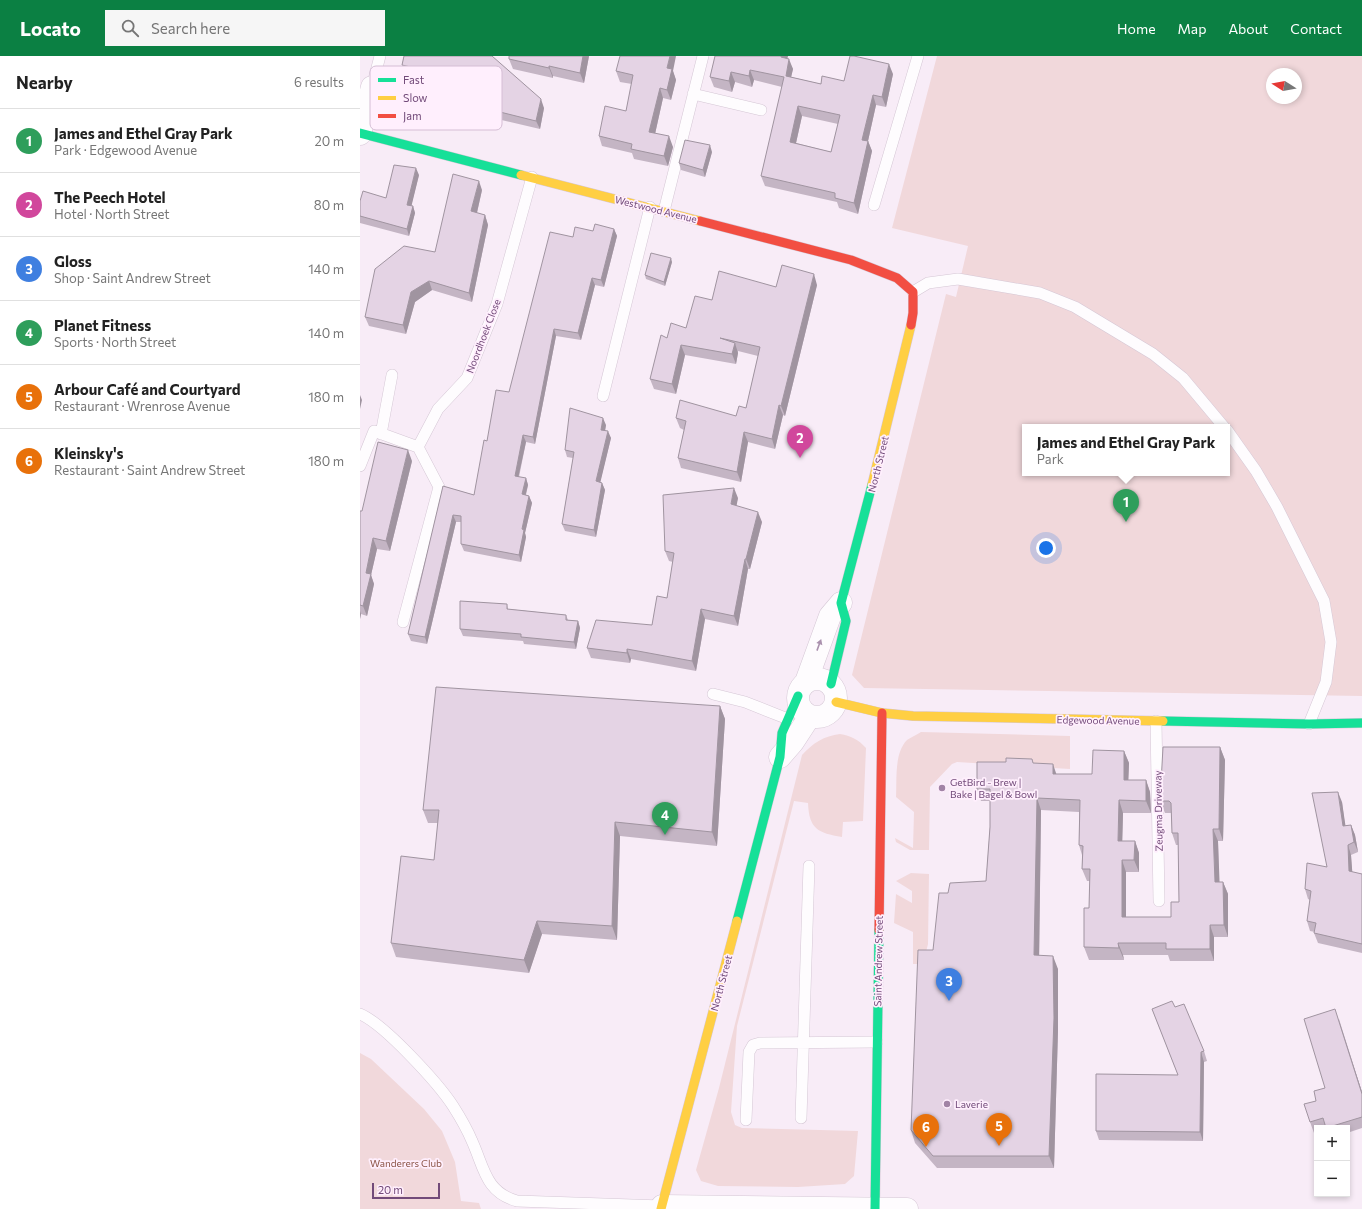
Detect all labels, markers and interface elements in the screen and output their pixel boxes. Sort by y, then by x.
search box [105,10,385,46]
text: Locato [20,17,81,40]
icon: search [119,17,141,39]
text: Search here [151,19,230,37]
text: Home [1117,20,1156,37]
text: Map [1178,20,1206,37]
text: About [1228,20,1268,37]
text: Contact [1290,20,1342,37]
legend [370,66,502,130]
north arrow [1266,68,1302,104]
text: Nearby [16,72,73,93]
text: Fast [403,73,425,86]
text: 6 results [294,74,344,90]
text: Slow [403,91,428,104]
text: Jam [403,109,422,123]
text: James and Ethel Gray Park [54,124,233,142]
text: 1 [26,133,32,149]
text: 20 m [315,133,344,149]
text: Park · Edgewood Avenue [54,142,197,158]
text: The Peech Hotel [54,188,166,206]
street label: Westwood Avenue [614,193,698,225]
text: 2 [25,197,33,213]
text: 80 m [314,197,344,213]
text: Hotel · North Street [54,206,170,222]
text: Gloss [54,252,92,270]
text: 3 [25,261,33,277]
text: 140 m [308,261,344,277]
text: Shop · Saint Andrew Street [54,270,211,286]
street label: Noordhoek Close [463,297,503,375]
text: Planet Fitness [54,316,151,334]
text: 4 [25,325,33,341]
text: 140 m [308,325,344,341]
text: Sports · North Street [54,334,176,350]
text: Arbour Café and Courtyard [54,380,241,398]
text: 5 [25,389,33,405]
text: 180 m [308,389,344,405]
text: Restaurant · Wrenrose Avenue [54,398,230,414]
popup [1022,424,1230,476]
pin: 2 [787,425,813,458]
text: James and Ethel Gray Park [1037,433,1215,451]
street label: North Street [865,435,891,493]
text: Kleinsky's [54,444,124,462]
text: Park [1037,451,1064,467]
text: 6 [25,453,33,469]
text: 180 m [308,453,344,469]
text: Restaurant · Saint Andrew Street [54,462,245,478]
pin: 1 [1113,489,1139,522]
your location [1036,538,1056,558]
one-way arrow [817,639,823,651]
street label: Edgewood Avenue [1056,713,1140,727]
street label: Zeugma Driveway [1151,770,1165,852]
place label: GetBird - Brew | Bake | Bagel & Bowl [950,776,1037,800]
marker: GetBird - Brew | Bake | Bagel & Bowl [937,783,947,793]
pin: 4 [652,802,678,835]
street label: Saint Andrew Street [871,915,885,1007]
street label: North Street [708,954,734,1012]
pin: 3 [936,968,962,1001]
place label: Laverie [955,1098,988,1110]
marker: Laverie [942,1099,952,1109]
pin: 5 [986,1113,1012,1146]
pin: 6 [913,1114,939,1147]
map controls [1314,1125,1350,1197]
button: + [1314,1125,1350,1161]
park label: Wanderers Club [370,1157,442,1169]
button: − [1314,1161,1350,1197]
scale bar [372,1181,440,1200]
text: 20 m [378,1183,403,1196]

